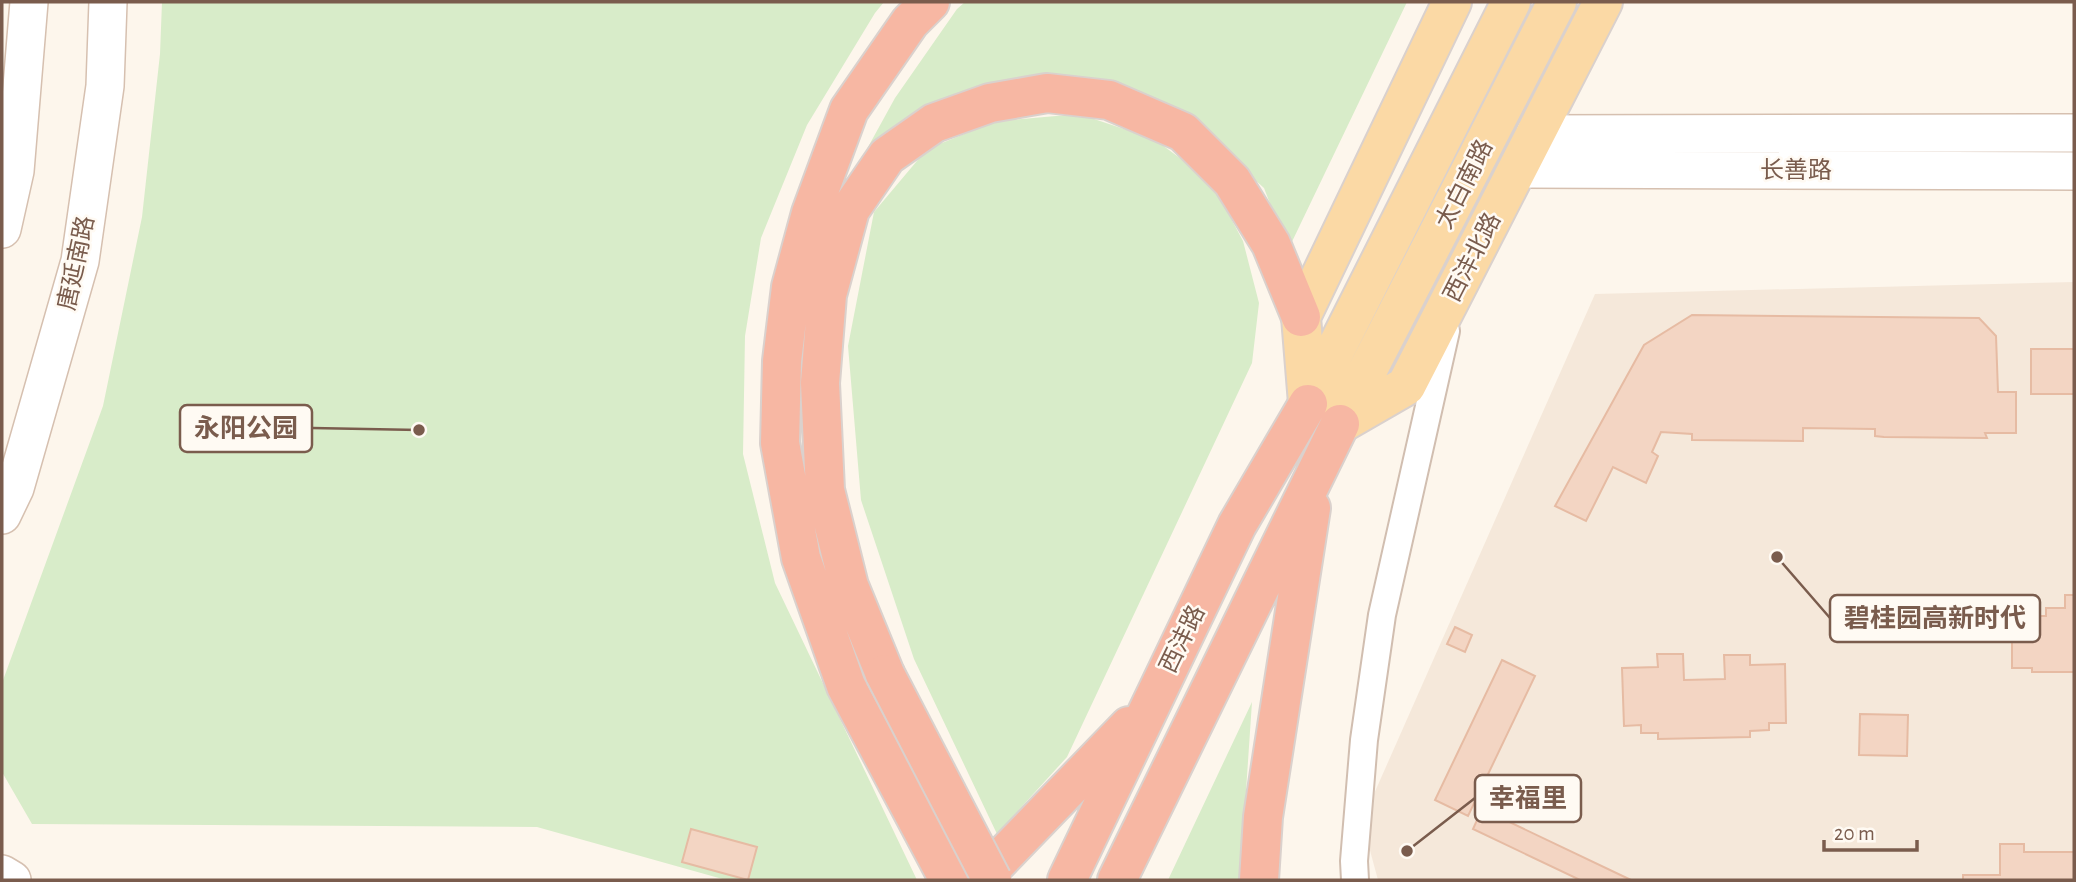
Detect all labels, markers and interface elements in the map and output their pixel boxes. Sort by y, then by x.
street label: 太白南路 [1431,135,1497,233]
street label: 长善路 [1760,157,1832,183]
street label: 西沣北路 [1439,208,1505,306]
street label: 唐延南路 [53,213,99,313]
callout: 永阳公园 [180,405,312,452]
text: 永阳公园 [194,414,298,442]
callout: 碧桂园高新时代 [1830,595,2040,642]
street label: 西沣路 [1155,601,1209,677]
text: 碧桂园高新时代 [1844,604,2026,632]
callout: 幸福里 [1475,775,1581,822]
text: 幸福里 [1489,785,1567,812]
scale bar [1824,808,1917,852]
text: 20 m [1834,823,1875,844]

